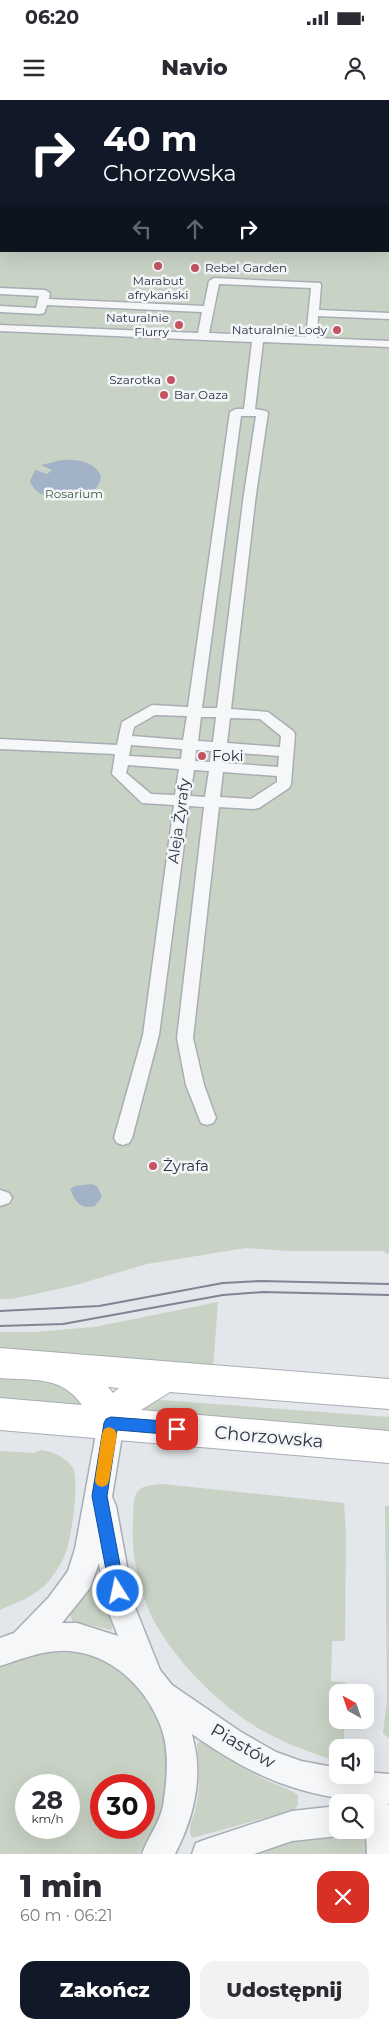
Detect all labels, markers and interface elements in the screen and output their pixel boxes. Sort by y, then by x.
text: 06:20 [25,6,79,29]
icon: menu [20,54,48,82]
text: Navio [161,54,228,81]
icon: person [341,54,369,82]
text: 40 m [103,117,198,160]
icon: right [20,120,85,185]
text: Chorzowska [103,160,236,187]
icon: left [128,215,156,243]
icon: ahead [181,215,209,243]
icon: right [234,215,262,243]
marker: Marabut afrykański [152,260,164,272]
place label: Rebel Garden [205,260,287,275]
marker: Rebel Garden [189,262,201,274]
place label: Marabut afrykański [128,273,188,302]
place label: Naturalnie Flurry [106,310,169,339]
marker: Naturalnie Flurry [173,319,185,331]
place label: Naturalnie Lody [232,322,327,337]
marker: Naturalnie Lody [331,324,343,336]
place label: Szarotka [109,372,161,387]
marker: Szarotka [165,374,177,386]
place label: Bar Oaza [174,387,228,402]
marker: Bar Oaza [158,389,170,401]
park label: Rosarium [45,486,103,501]
place label: Foki [212,746,244,765]
marker: Foki [196,750,208,762]
street label: Aleja Żyrafy [163,776,194,865]
place label: Żyrafa [163,1156,209,1175]
marker: Żyrafa [147,1160,159,1172]
pin [156,1408,198,1450]
icon: arrive [163,1415,191,1443]
street label: Chorzowska [214,1421,324,1453]
position arrow [91,1564,143,1616]
north arrow [329,1684,374,1729]
map controls [329,1684,374,1839]
street label: Piastów [207,1719,279,1773]
button: sound [329,1739,374,1784]
speed limit sign: 30 [90,1774,155,1839]
text: 28 [32,1785,63,1815]
button: search [329,1794,374,1839]
text: km/h [31,1811,64,1826]
text: 1 min [20,1868,103,1905]
button: close [317,1871,369,1923]
text: 60 m · 06:21 [20,1906,113,1925]
button: Zakończ [20,1961,190,2019]
button: Udostępnij [200,1961,369,2019]

